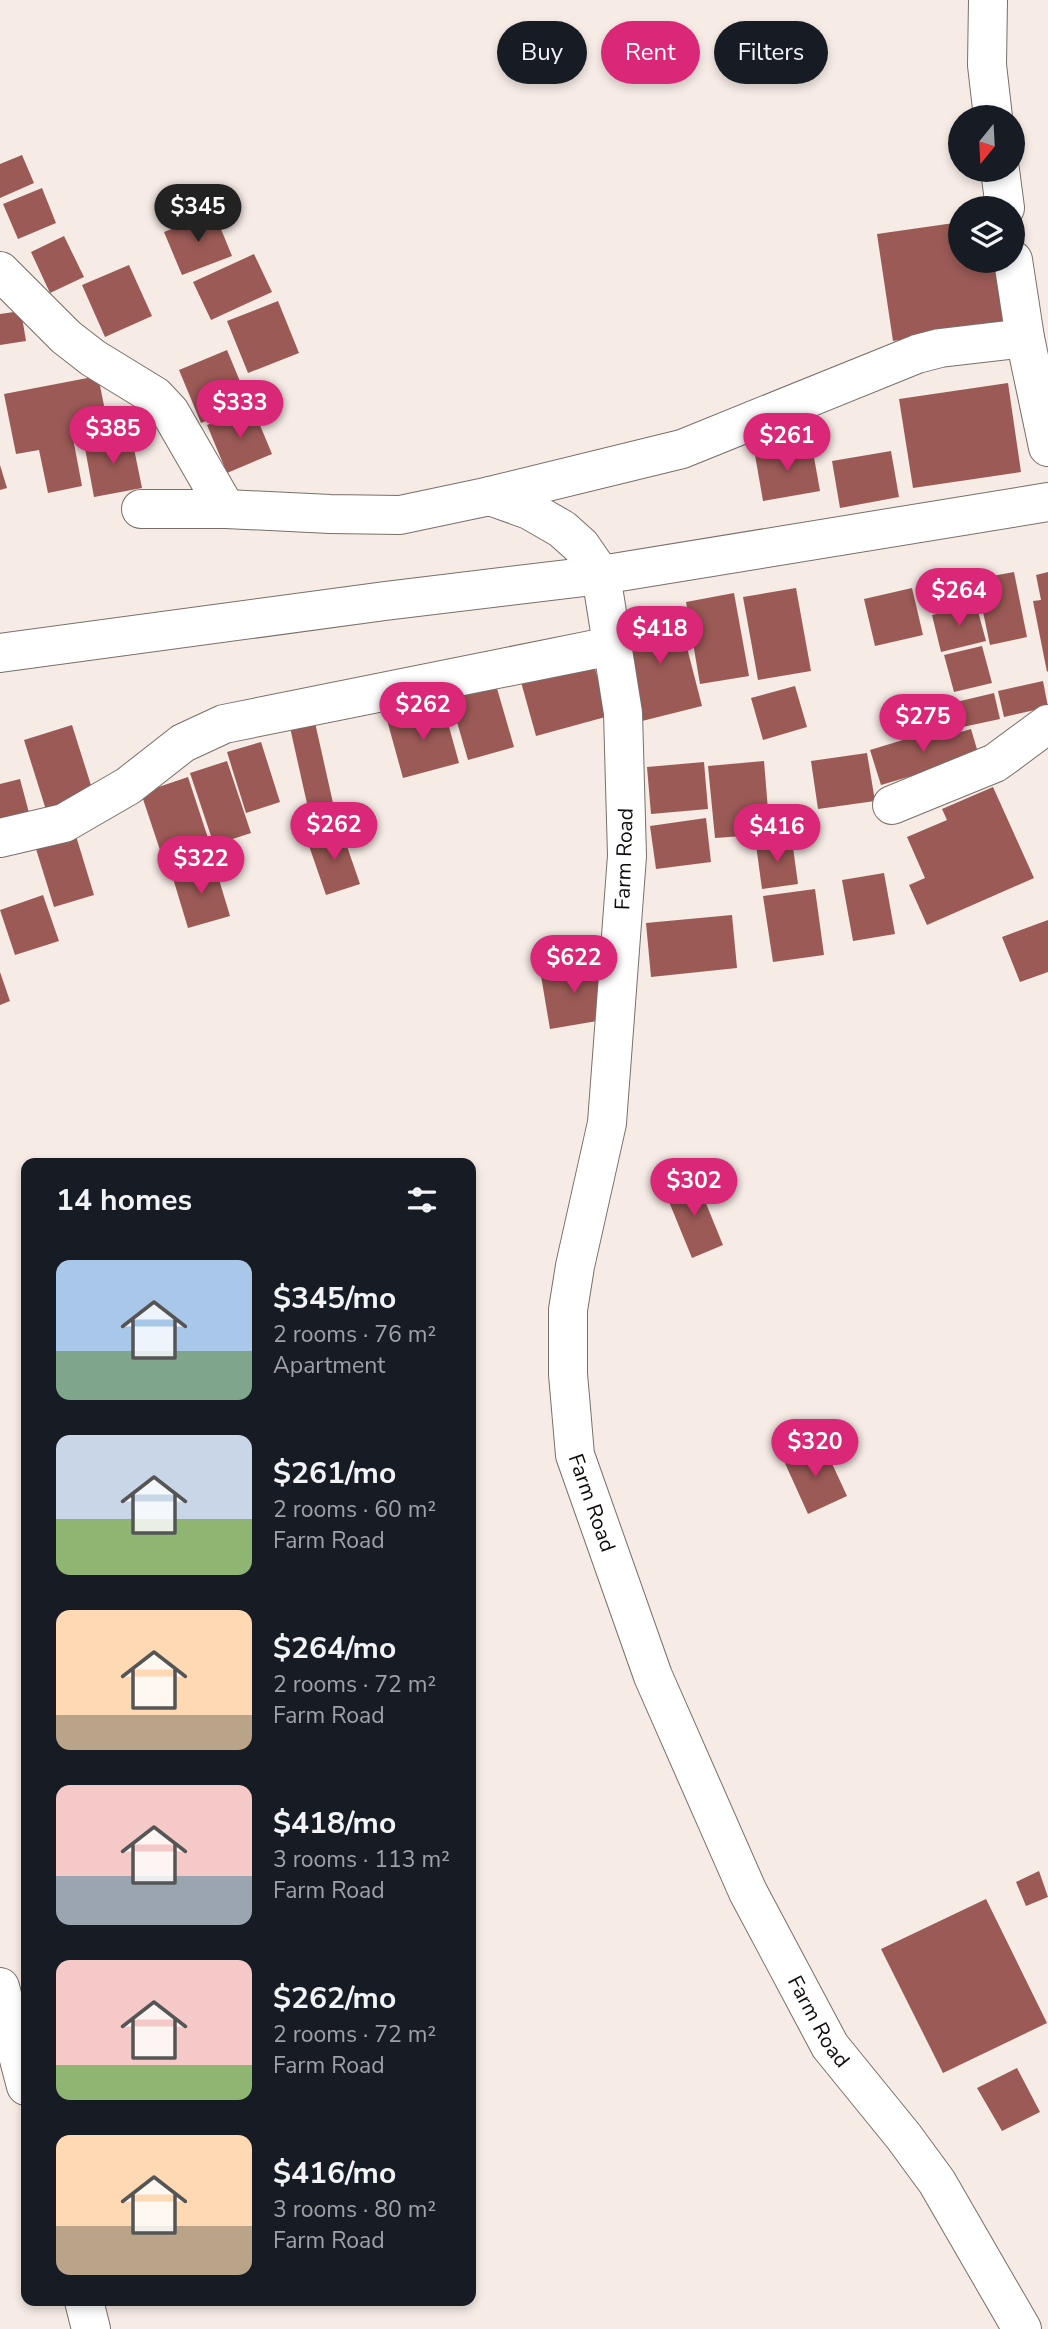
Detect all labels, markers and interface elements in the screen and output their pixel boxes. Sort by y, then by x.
chip: Buy [497,21,587,84]
chip: Rent [601,21,700,84]
chip: Filters [714,21,828,84]
north arrow [948,105,1026,182]
map controls [948,105,1025,273]
pin: $345 [157,184,239,244]
text: $345 [170,191,226,222]
button: layers [948,196,1025,273]
pin: $333 [199,380,281,440]
text: $333 [212,387,268,418]
pin: $385 [72,406,154,466]
text: $385 [85,413,141,444]
pin: $261 [746,414,828,473]
text: $261 [759,420,815,451]
pin: $264 [918,568,1000,628]
text: $264 [931,575,987,606]
pin: $418 [619,606,701,666]
text: $418 [632,613,688,644]
pin: $262 [382,682,464,742]
text: $262 [395,689,451,720]
pin: $275 [882,694,964,754]
text: $275 [895,701,951,732]
pin: $262 [293,802,375,862]
pin: $416 [736,804,818,864]
street label: Farm Road [608,808,640,910]
text: $262 [306,809,362,840]
text: $416 [749,811,805,842]
pin: $322 [160,836,242,896]
text: $322 [173,843,229,874]
pin: $622 [533,936,615,995]
text: $622 [546,942,602,973]
pin: $302 [653,1158,735,1218]
text: $302 [666,1165,722,1196]
text: 14 homes [56,1180,192,1221]
icon: filters [403,1181,441,1219]
text: $345/mo [273,1278,396,1319]
icon: home [112,1288,196,1372]
text: 2 rooms · 76 m² [273,1319,436,1350]
text: Apartment [273,1350,385,1381]
pin: $320 [774,1420,856,1479]
text: $320 [787,1426,843,1457]
street label: Farm Road [562,1450,622,1556]
text: $261/mo [273,1453,396,1494]
icon: home [112,1463,196,1547]
text: 2 rooms · 60 m² [273,1494,436,1525]
text: Farm Road [273,1525,385,1556]
text: $264/mo [273,1628,396,1669]
icon: home [112,1638,196,1722]
text: 2 rooms · 72 m² [273,1669,436,1700]
text: Farm Road [273,1700,385,1731]
text: $418/mo [273,1803,396,1844]
icon: home [112,1813,196,1897]
text: 3 rooms · 113 m² [273,1844,450,1875]
text: Farm Road [273,1875,385,1906]
street label: Farm Road [781,1971,856,2073]
text: $262/mo [273,1978,396,2019]
icon: home [112,1988,196,2072]
text: 2 rooms · 72 m² [273,2019,436,2050]
text: Farm Road [273,2050,385,2081]
text: $416/mo [273,2153,396,2194]
icon: home [112,2163,196,2247]
text: 3 rooms · 80 m² [273,2194,436,2225]
text: Farm Road [273,2225,385,2256]

